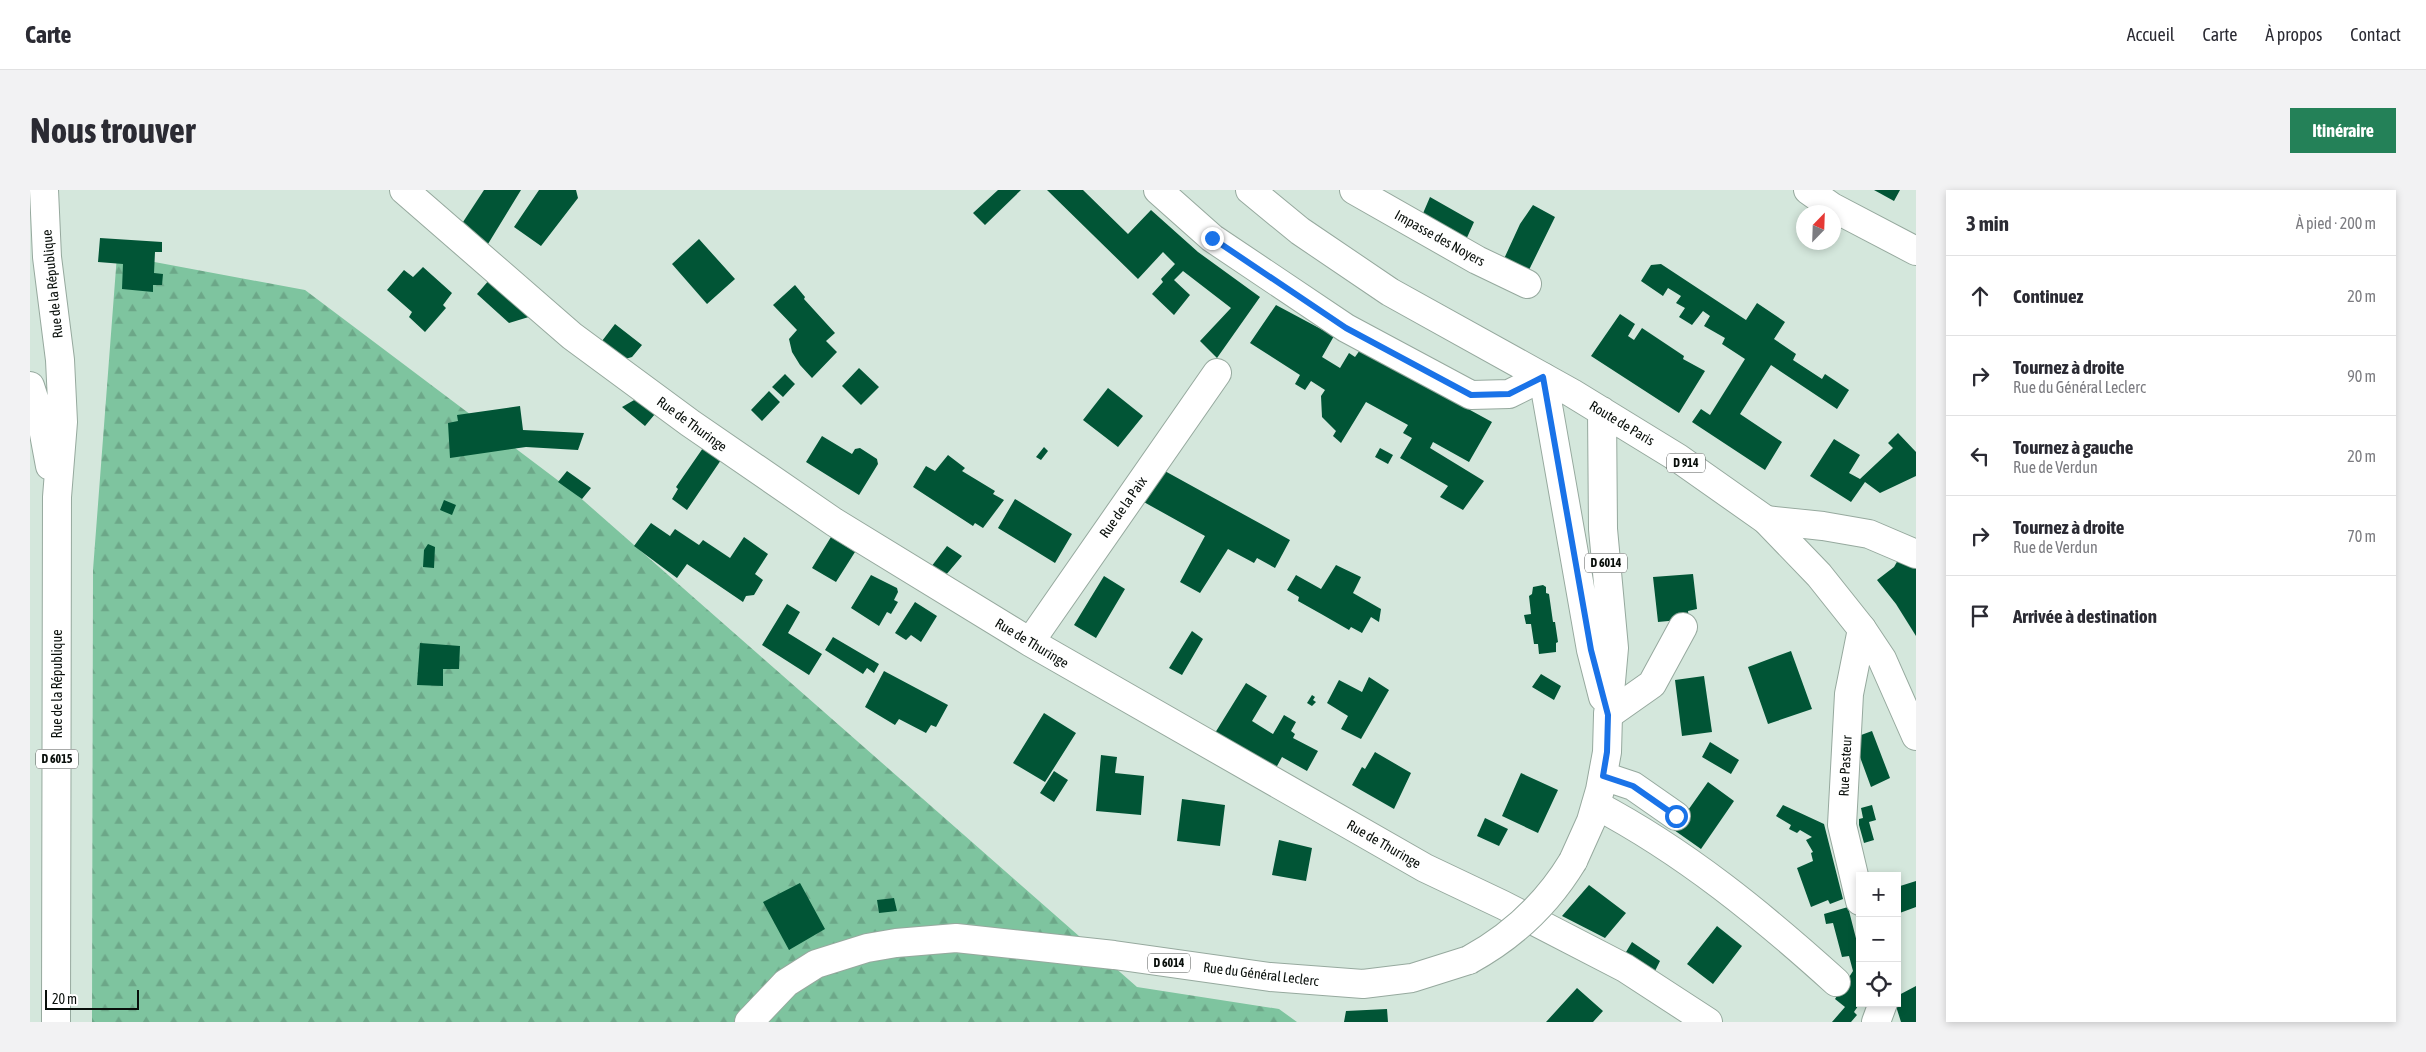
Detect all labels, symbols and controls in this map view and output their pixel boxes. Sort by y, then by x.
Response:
text: Carte [25,21,71,48]
text: Accueil [2127,24,2175,45]
text: Carte [2203,24,2237,45]
text: À propos [2265,24,2322,45]
text: Contact [2350,24,2401,45]
button: Itinéraire [2290,108,2396,153]
text: Nous trouver [30,110,195,150]
north arrow [1796,205,1841,250]
street label: Impasse des Noyers [1392,207,1488,269]
text: 3 min [1966,211,2009,235]
text: À pied · 200 m [2296,214,2376,232]
route end [1201,227,1224,250]
street label: Rue de la République [38,229,66,339]
icon: ahead [1966,282,1994,310]
text: Continuez [2013,285,2083,307]
text: 20 m [2347,287,2376,305]
text: Tournez à droite [2013,356,2124,378]
icon: right [1966,362,1994,390]
text: 90 m [2347,367,2376,385]
text: Rue du Général Leclerc [2013,378,2146,396]
street label: Rue de Thuringe [654,393,730,455]
street label: Route de Paris [1587,397,1657,449]
text: Tournez à gauche [2013,436,2133,458]
icon: left [1966,442,1994,470]
text: 20 m [2347,447,2376,465]
road number: D 914 [1667,454,1705,472]
text: Rue de Verdun [2013,458,2098,476]
street label: Rue de la Paix [1096,473,1150,541]
text: Tournez à droite [2013,516,2124,538]
icon: right [1966,522,1994,550]
text: 70 m [2347,527,2376,545]
text: Rue de Verdun [2013,538,2098,556]
road number: D 6014 [1585,553,1627,572]
icon: arrive [1966,602,1994,630]
text: Arrivée à destination [2013,605,2157,627]
street label: Rue de Thuringe [992,615,1072,671]
street label: Rue de la République [49,629,65,739]
street label: Rue Pasteur [1835,734,1855,797]
road number: D 6015 [36,750,78,768]
route start [1665,805,1688,828]
street label: Rue de Thuringe [1344,816,1424,872]
map controls [1856,872,1901,1007]
button: + [1856,872,1901,917]
button: − [1856,917,1901,962]
road number: D 6014 [1148,954,1190,972]
street label: Rue du Général Leclerc [1202,959,1321,989]
button: locate [1856,962,1901,1007]
scale bar [45,987,139,1010]
text: 20 m [52,991,77,1007]

